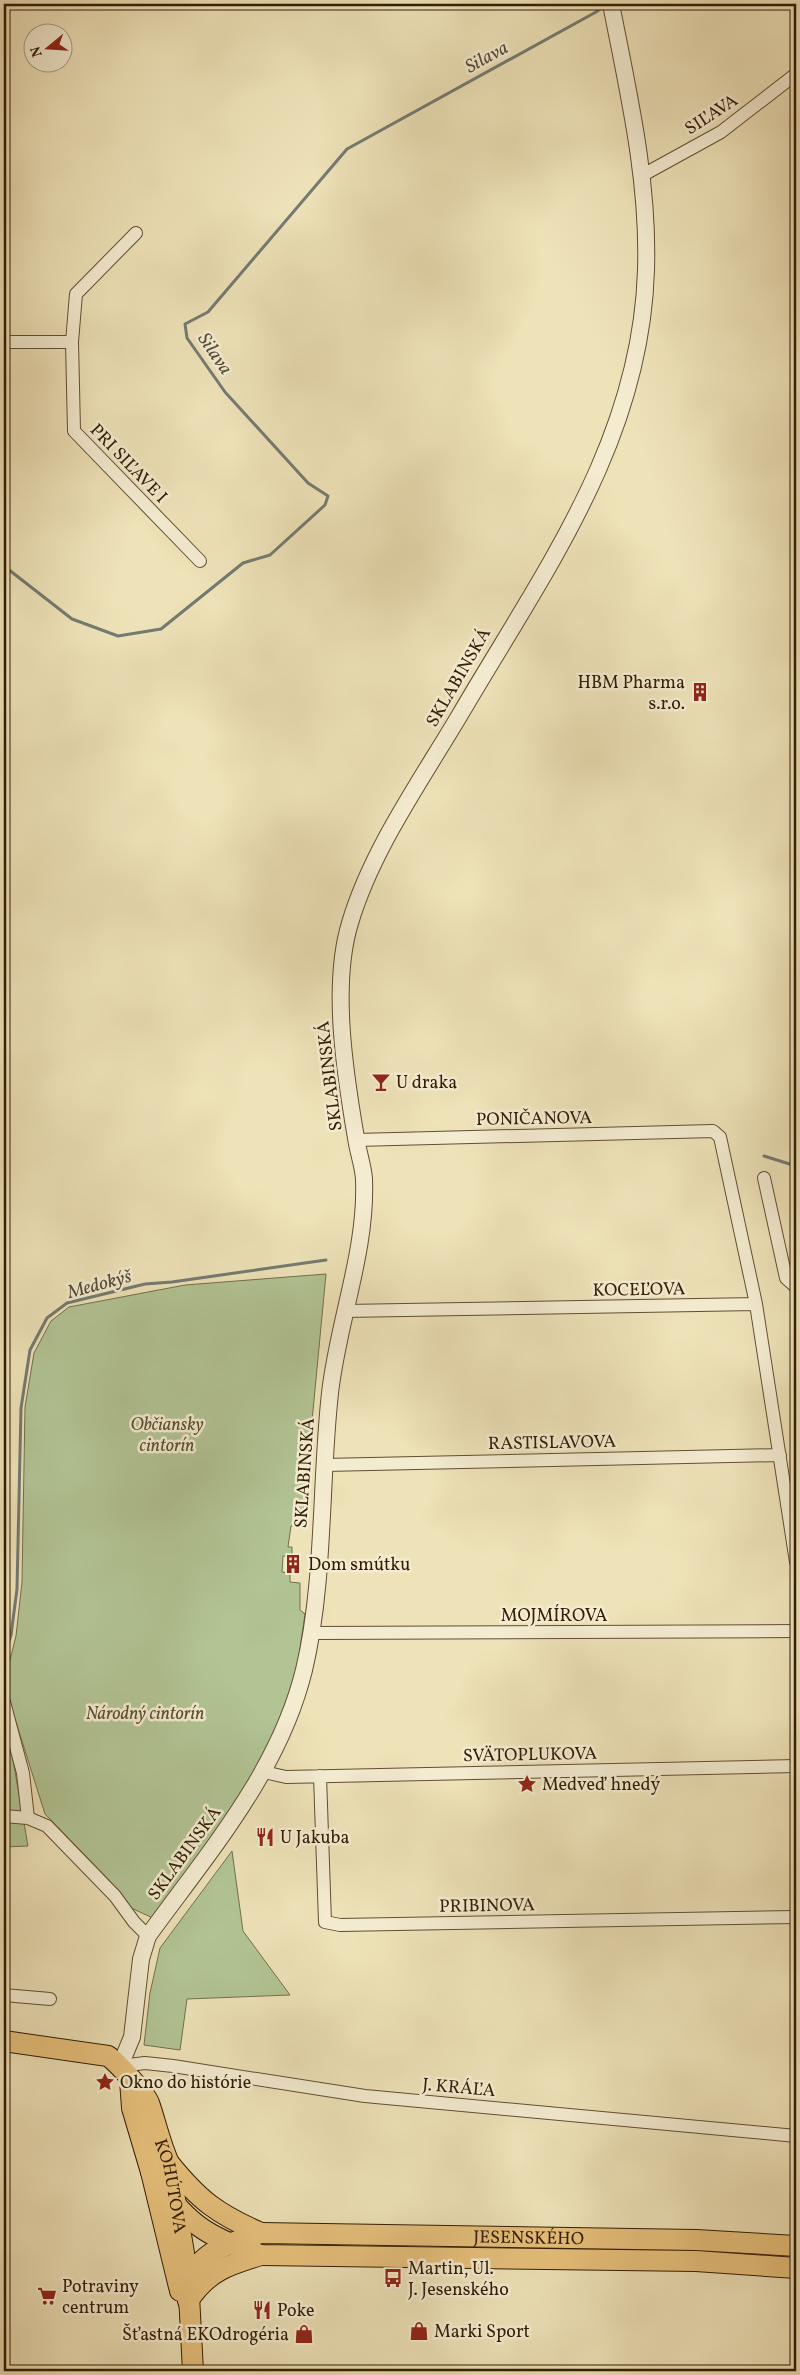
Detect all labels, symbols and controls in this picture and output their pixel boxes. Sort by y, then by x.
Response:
north arrow [22,22,72,72]
water label: Silava [461,35,513,80]
text: N [26,44,48,59]
street label: SIĽAVA [680,89,744,142]
water label: Silava [191,328,238,380]
street label: PRI SIĽAVE I [83,419,172,510]
street label: SKLABINSKÁ [421,623,498,732]
place label: HBM Pharma s.r.o. [577,671,685,717]
building icon: HBM Pharma s.r.o. [689,681,711,703]
street label: SKLABINSKÁ [311,1019,350,1132]
bar icon: U draka [370,1071,392,1093]
place label: U draka [396,1071,457,1096]
street label: PONIČANOVA [476,1106,593,1133]
water label: Medokýš [64,1263,136,1306]
street label: KOCEĽOVA [592,1277,686,1304]
park label: Občiansky cintorín [130,1413,204,1459]
street label: SKLABINSKÁ [289,1417,322,1529]
street label: RASTISLAVOVA [488,1430,617,1457]
building icon: Dom smútku [282,1553,304,1575]
place label: Dom smútku [308,1553,410,1578]
street label: MOJMÍROVA [501,1604,608,1629]
park label: Národný cintorín [86,1702,204,1727]
street label: SVÄTOPLUKOVA [463,1742,598,1769]
place icon: Medveď hnedý [516,1773,538,1795]
place label: Medveď hnedý [542,1773,661,1798]
street label: SKLABINSKÁ [143,1802,228,1906]
restaurant icon: U Jakuba [254,1826,276,1848]
place label: U Jakuba [280,1826,349,1851]
street label: PRIBINOVA [439,1893,535,1920]
place icon: Okno do histórie [94,2071,116,2093]
place label: Okno do histórie [120,2071,251,2096]
street label: J. KRÁĽA [421,2073,497,2104]
street label: KOHÚTOVA [147,2136,192,2236]
street label: JESENSKÉHO [473,2225,584,2252]
place label: Martin, Ul. J. Jesenského [408,2257,509,2303]
bus stop icon: Martin, Ul. J. Jesenského [382,2267,404,2289]
place label: Potraviny centrum [62,2275,139,2321]
supermarket icon: Potraviny centrum [36,2285,58,2307]
restaurant icon: Poke [251,2299,273,2321]
place label: Poke [277,2299,315,2324]
shop icon: Marki Sport [408,2320,430,2342]
place label: Marki Sport [434,2320,530,2345]
place label: Šťastná EKOdrogéria [122,2323,289,2348]
shop icon: Šťastná EKOdrogéria [293,2323,315,2345]

